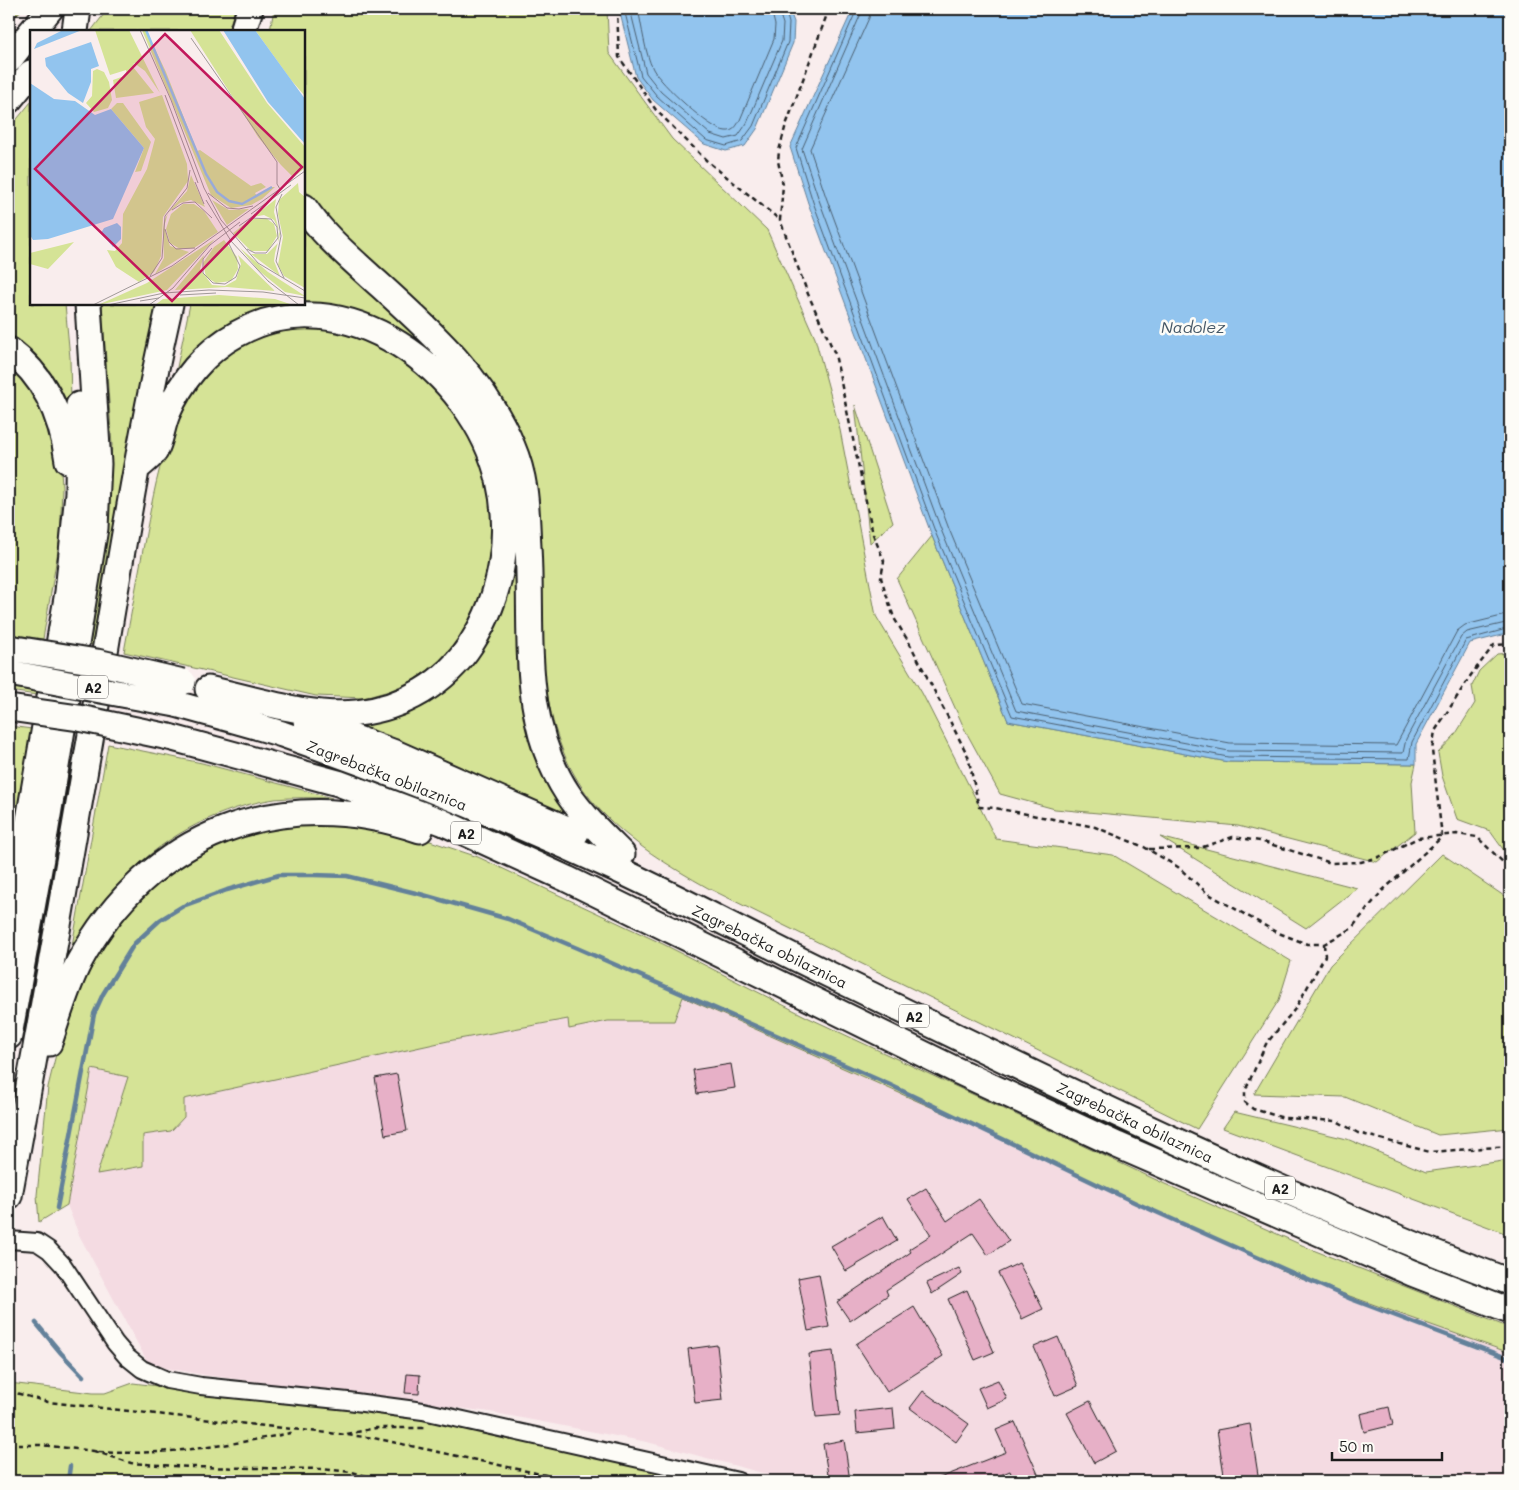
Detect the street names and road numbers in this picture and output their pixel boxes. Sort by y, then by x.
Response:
road number: A2 [78,676,108,699]
street label: Zagrebačka obilaznica [304,735,470,815]
road number: A2 [451,821,481,844]
street label: Zagrebačka obilaznica [689,900,851,992]
road number: A2 [899,1004,929,1028]
street label: Zagrebačka obilaznica [1054,1077,1216,1167]
road number: A2 [1265,1176,1295,1200]

